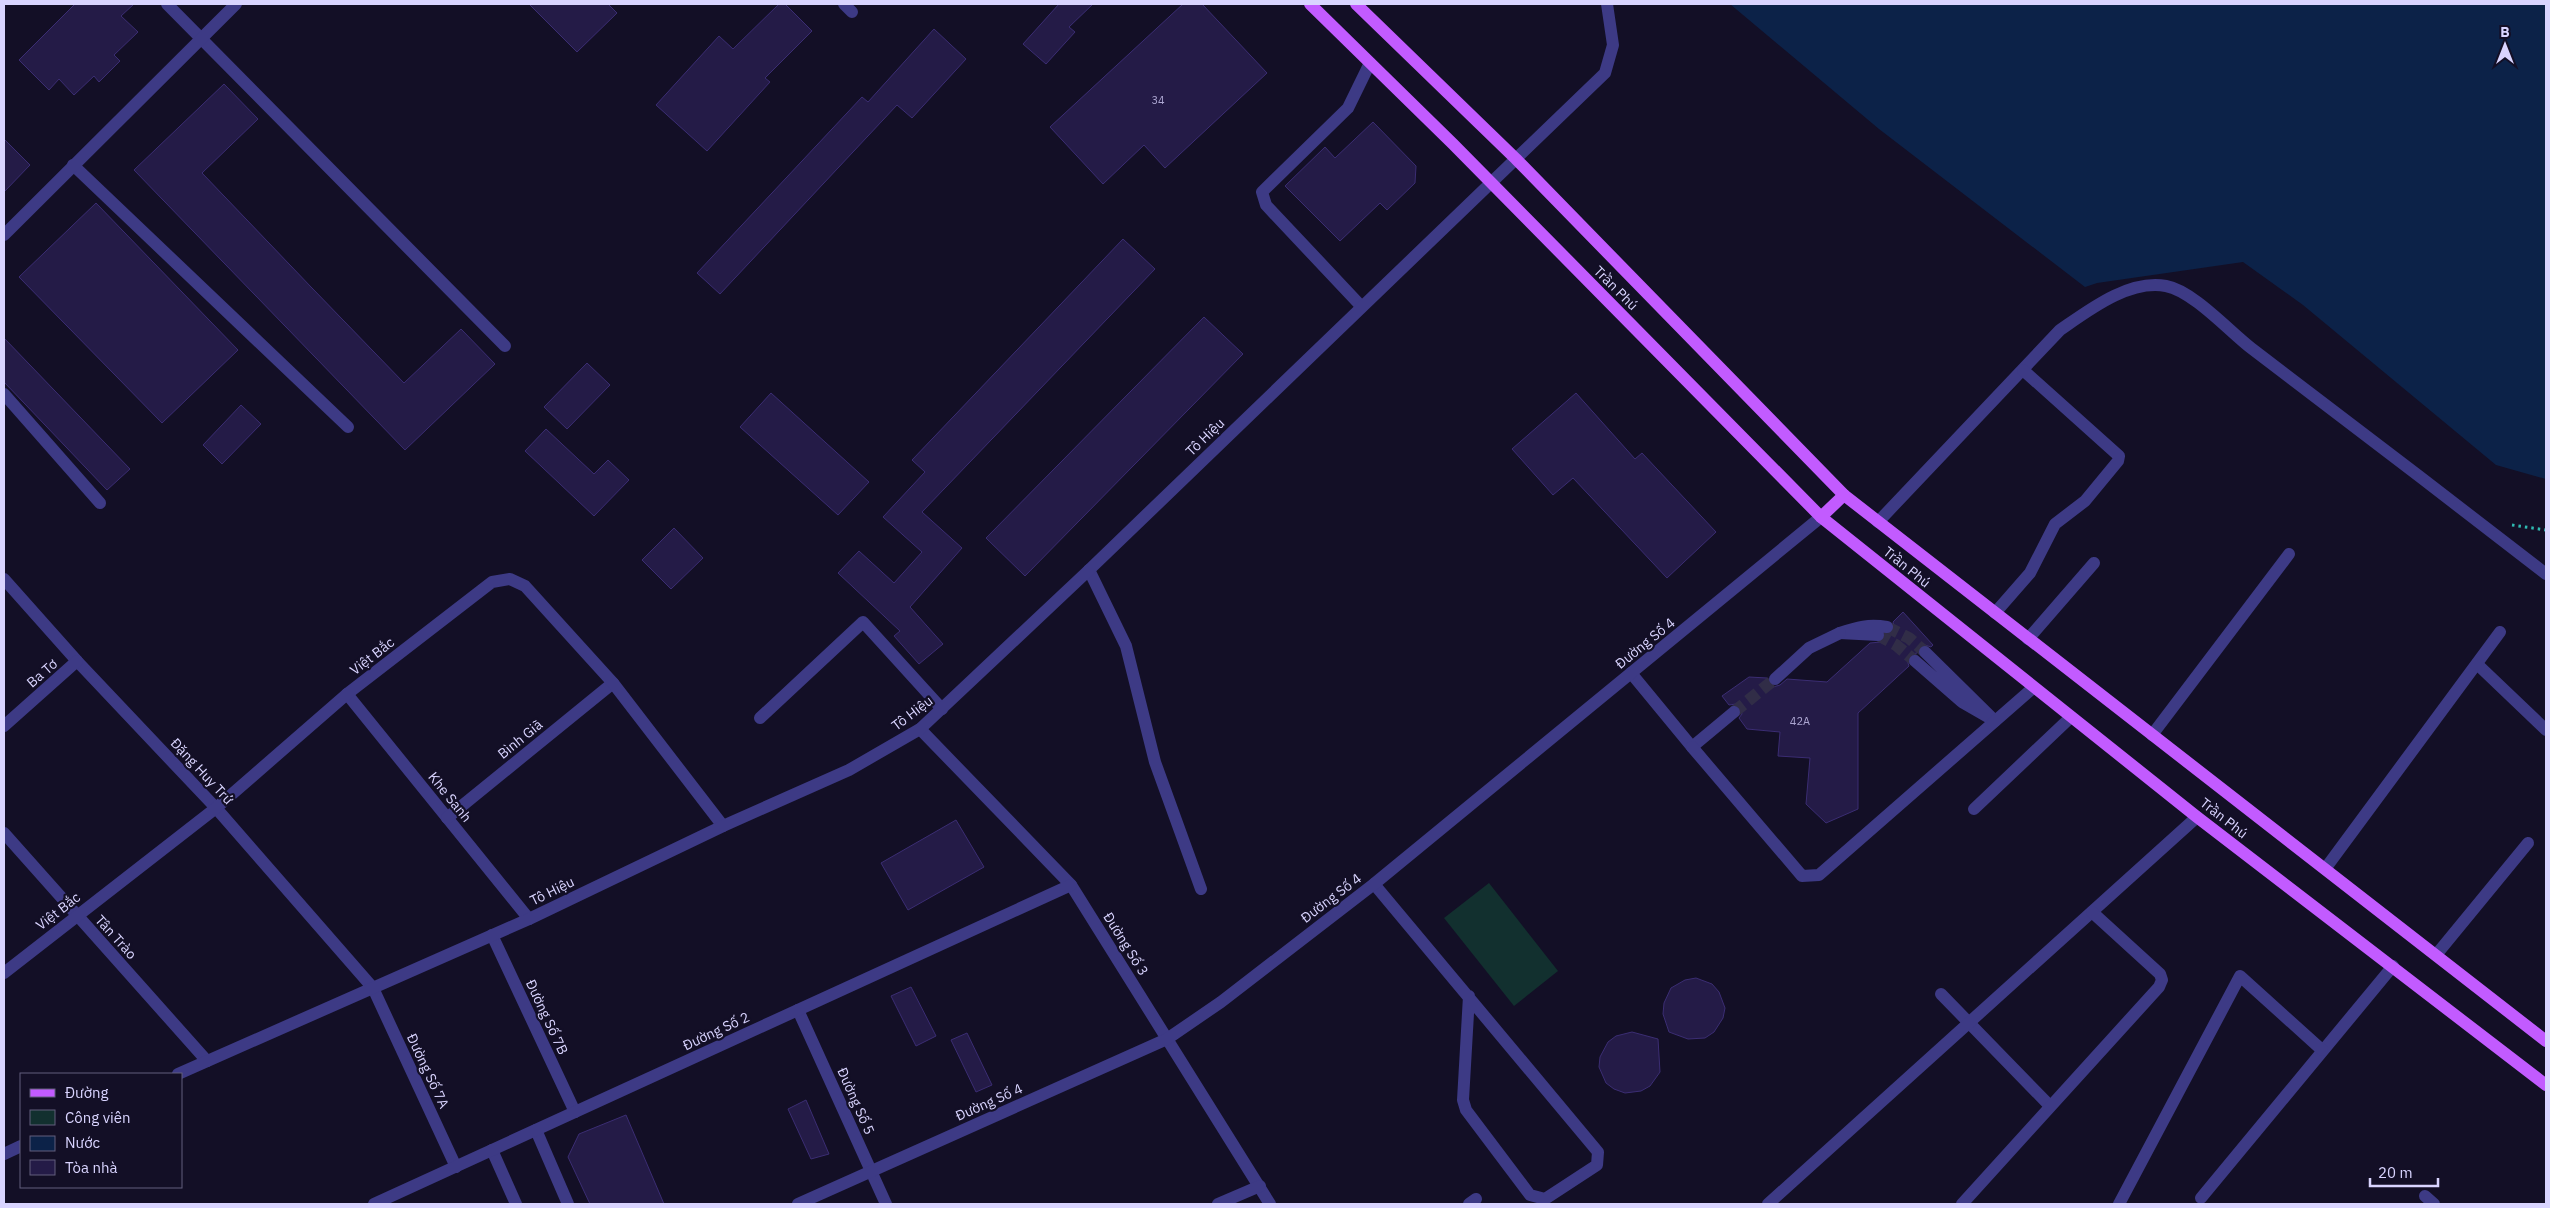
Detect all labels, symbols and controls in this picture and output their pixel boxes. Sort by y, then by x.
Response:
north arrow [2480,20,2530,70]
text: B [2500,23,2510,41]
house number: 34 [1151,93,1165,107]
street label: Trần Phú [1590,262,1642,314]
street label: Tô Hiệu [1182,414,1228,460]
street label: Trần Phú [1880,543,1934,591]
street label: Đường Số 4 [1612,613,1678,673]
street label: Việt Bắc [346,633,398,679]
street label: Ba Tơ [23,655,61,691]
street label: Tô Hiệu [888,692,936,734]
house number: 42А [1790,714,1810,728]
street label: Bình Giã [494,715,546,763]
street label: Đặng Huy Trứ [167,734,237,808]
street label: Khe Sanh [424,768,476,826]
street label: Trần Phú [2197,794,2251,842]
street label: Đường Số 4 [1297,869,1365,927]
street label: Tô Hiệu [527,873,577,909]
street label: Việt Bắc [32,888,84,934]
street label: Đường Số 3 [1099,909,1153,979]
street label: Tân Trào [91,911,141,963]
street label: Đường Số 7B [522,977,572,1057]
street label: Đường Số 2 [680,1008,752,1054]
street label: Đường Số 7A [403,1031,453,1111]
street label: Đường Số 5 [833,1065,879,1137]
legend [20,1073,182,1188]
street label: Đường Số 4 [953,1079,1025,1125]
text: Đường [65,1083,109,1102]
text: Công viên [65,1108,131,1127]
text: Nước [65,1133,101,1152]
scale bar [2370,1156,2438,1188]
text: Tòa nhà [65,1158,118,1177]
text: 20 m [2378,1163,2413,1182]

